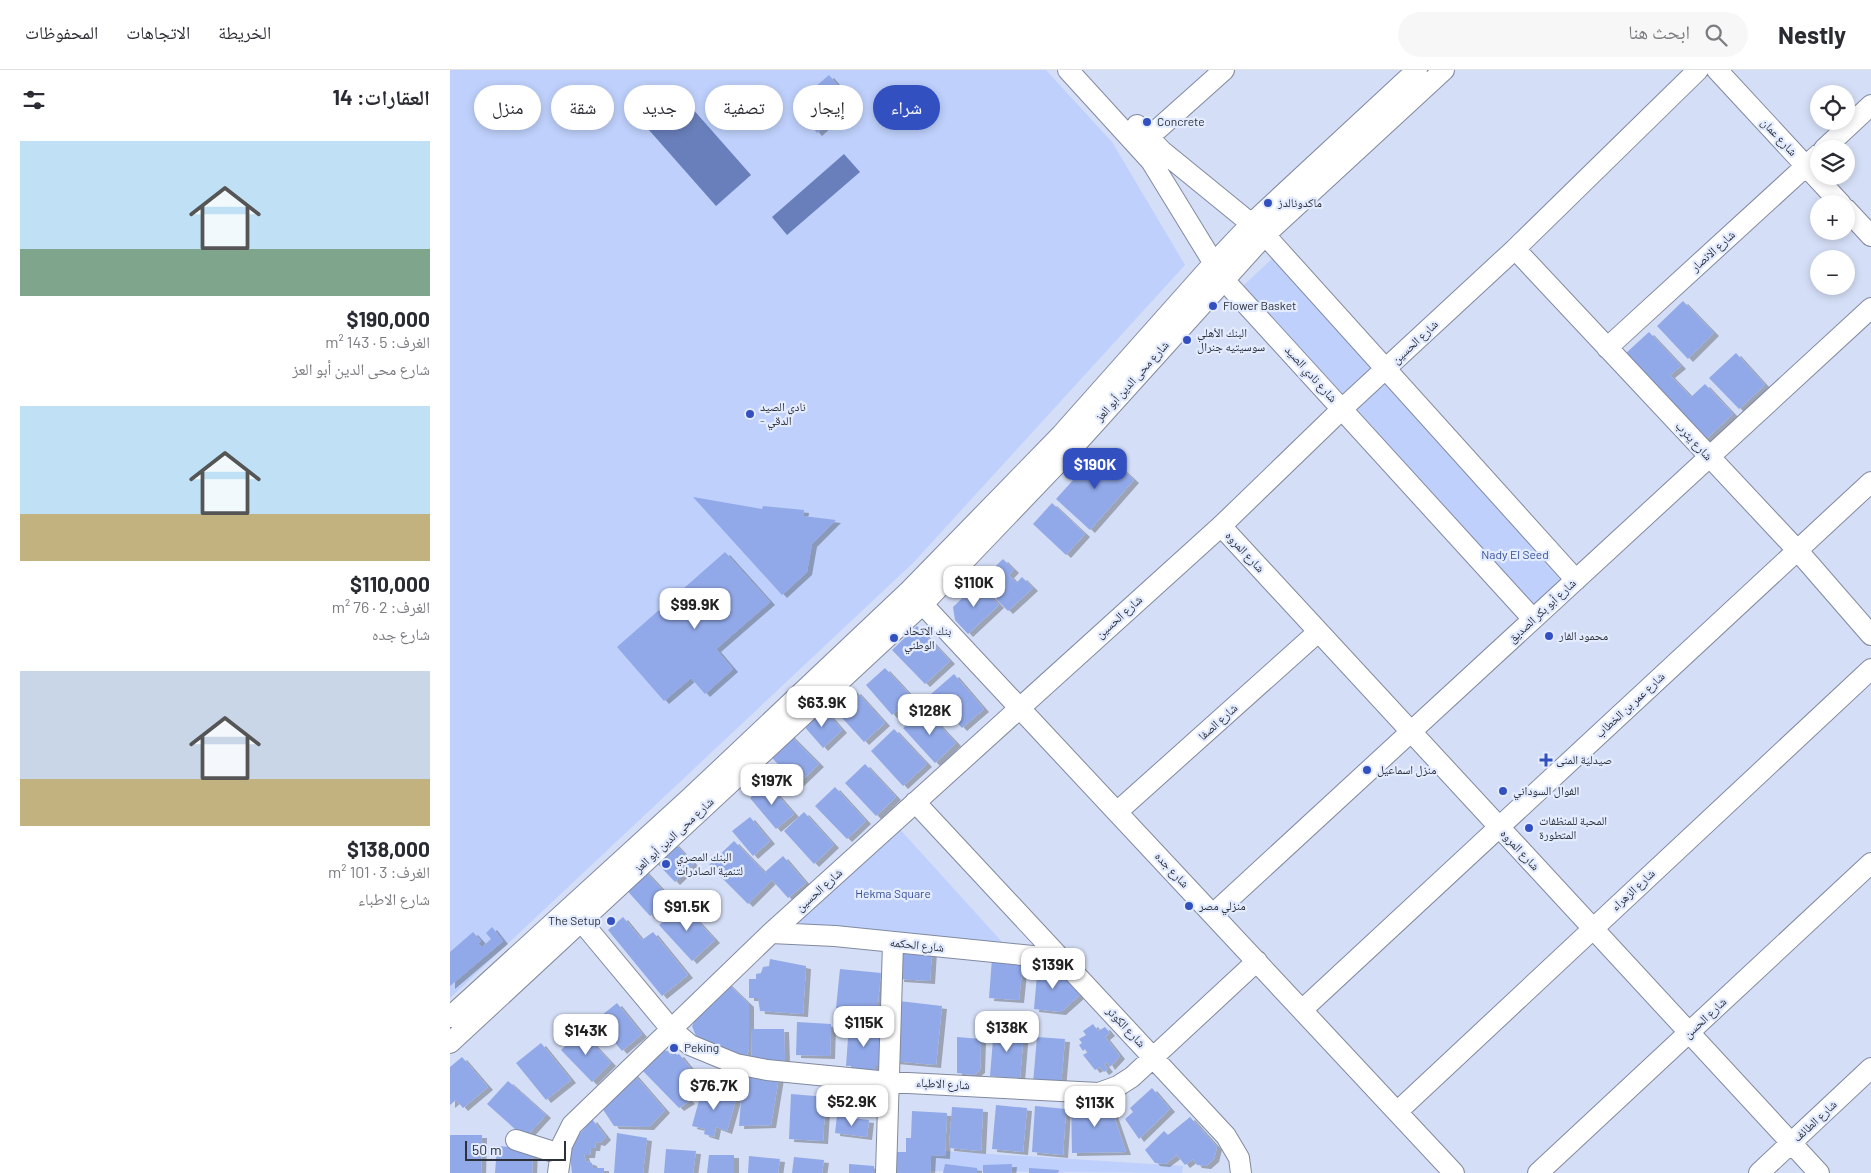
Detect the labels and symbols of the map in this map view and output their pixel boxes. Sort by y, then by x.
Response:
place label: Concrete [1157,114,1205,128]
street label: شارع عمان [1757,115,1801,159]
marker: Concrete [1141,116,1153,128]
place label: ماكدونالدز [1277,195,1322,209]
marker: ماكدونالدز [1262,197,1274,209]
street label: شارع الانصار [1687,227,1739,276]
place label: Flower Basket [1223,298,1296,312]
marker: Flower Basket [1207,300,1219,312]
street label: شارع الحسين [1388,316,1442,368]
place label: البنك الأهلي سوسيتيه جنرال [1197,325,1265,354]
marker: البنك الأهلي سوسيتيه جنرال [1181,334,1193,346]
street label: شارع محى الدين أبو العز [1091,337,1173,425]
street label: شارع نادي الصيد [1280,342,1341,407]
place label: نادي الصيد - الدقي [760,399,806,431]
marker: نادي الصيد - الدقي [744,408,756,420]
street label: شارع يثرب [1672,418,1716,464]
pin: $190K [1060,448,1130,490]
street label: شارع المروه [1222,528,1268,576]
park label: Nady El Seed [1481,547,1549,561]
pin: $110K [939,566,1009,608]
street label: شارع أبو بكر الصديق [1504,575,1580,647]
pin: $99.9K [654,588,736,630]
street label: شارع الحسين [1092,592,1146,642]
place label: بنك الاتحاد الوطني [904,623,951,655]
place label: محمود الفار [1558,628,1608,642]
marker: محمود الفار [1543,630,1555,642]
marker: بنك الاتحاد الوطني [888,632,900,644]
street label: شارع عمر بن الخطاب [1592,669,1668,741]
pin: $63.9K [781,686,863,728]
pin: $128K [895,694,965,736]
street label: شارع الصفا [1195,700,1241,744]
place label: صيدلية المنى [1556,752,1612,767]
marker: صيدلية المنى [1540,754,1552,766]
place label: منزل اسماعيل [1377,762,1437,777]
pin: $197K [737,764,807,806]
marker: منزل اسماعيل [1361,764,1373,776]
place label: الفوال السوداني [1513,783,1580,801]
marker: الفوال السوداني [1497,785,1509,797]
street label: شارع محى الدين أبو العز [630,794,717,877]
place label: المحبة للمنظفات المتطورة [1539,813,1607,841]
marker: المحبة للمنظفات المتطورة [1523,822,1535,834]
street label: شارع المروه [1497,826,1543,874]
place label: البنك المصري لتنمية الصادرات [676,849,743,878]
street label: شارع جده [1151,849,1193,891]
marker: البنك المصري لتنمية الصادرات [660,858,672,870]
street label: شارع الحسين [792,865,846,915]
street label: شارع الزهراء [1608,865,1658,914]
park label: Hekma Square [855,886,931,900]
pin: $91.5K [646,890,728,932]
place label: منزلي مصر [1198,898,1246,916]
marker: منزلي مصر [1183,900,1195,912]
place label: The Setup [548,913,601,927]
marker: The Setup [605,915,617,927]
street label: شارع الحكمه [889,934,945,956]
pin: $139K [1018,948,1088,990]
street label: شارع الحسن [1680,994,1730,1042]
street label: شارع الكوثر [1102,1002,1149,1051]
pin: $115K [829,1006,899,1048]
pin: $138K [972,1010,1042,1053]
pin: $143K [551,1014,621,1056]
place label: Peking [684,1040,719,1054]
marker: Peking [668,1042,680,1054]
pin: $76.7K [673,1068,755,1111]
street label: شارع الاطباء [916,1075,970,1093]
pin: $52.9K [811,1084,893,1127]
pin: $113K [1060,1086,1130,1128]
street label: شارع الطائف [1790,1097,1840,1145]
scale bar [465,1138,566,1161]

